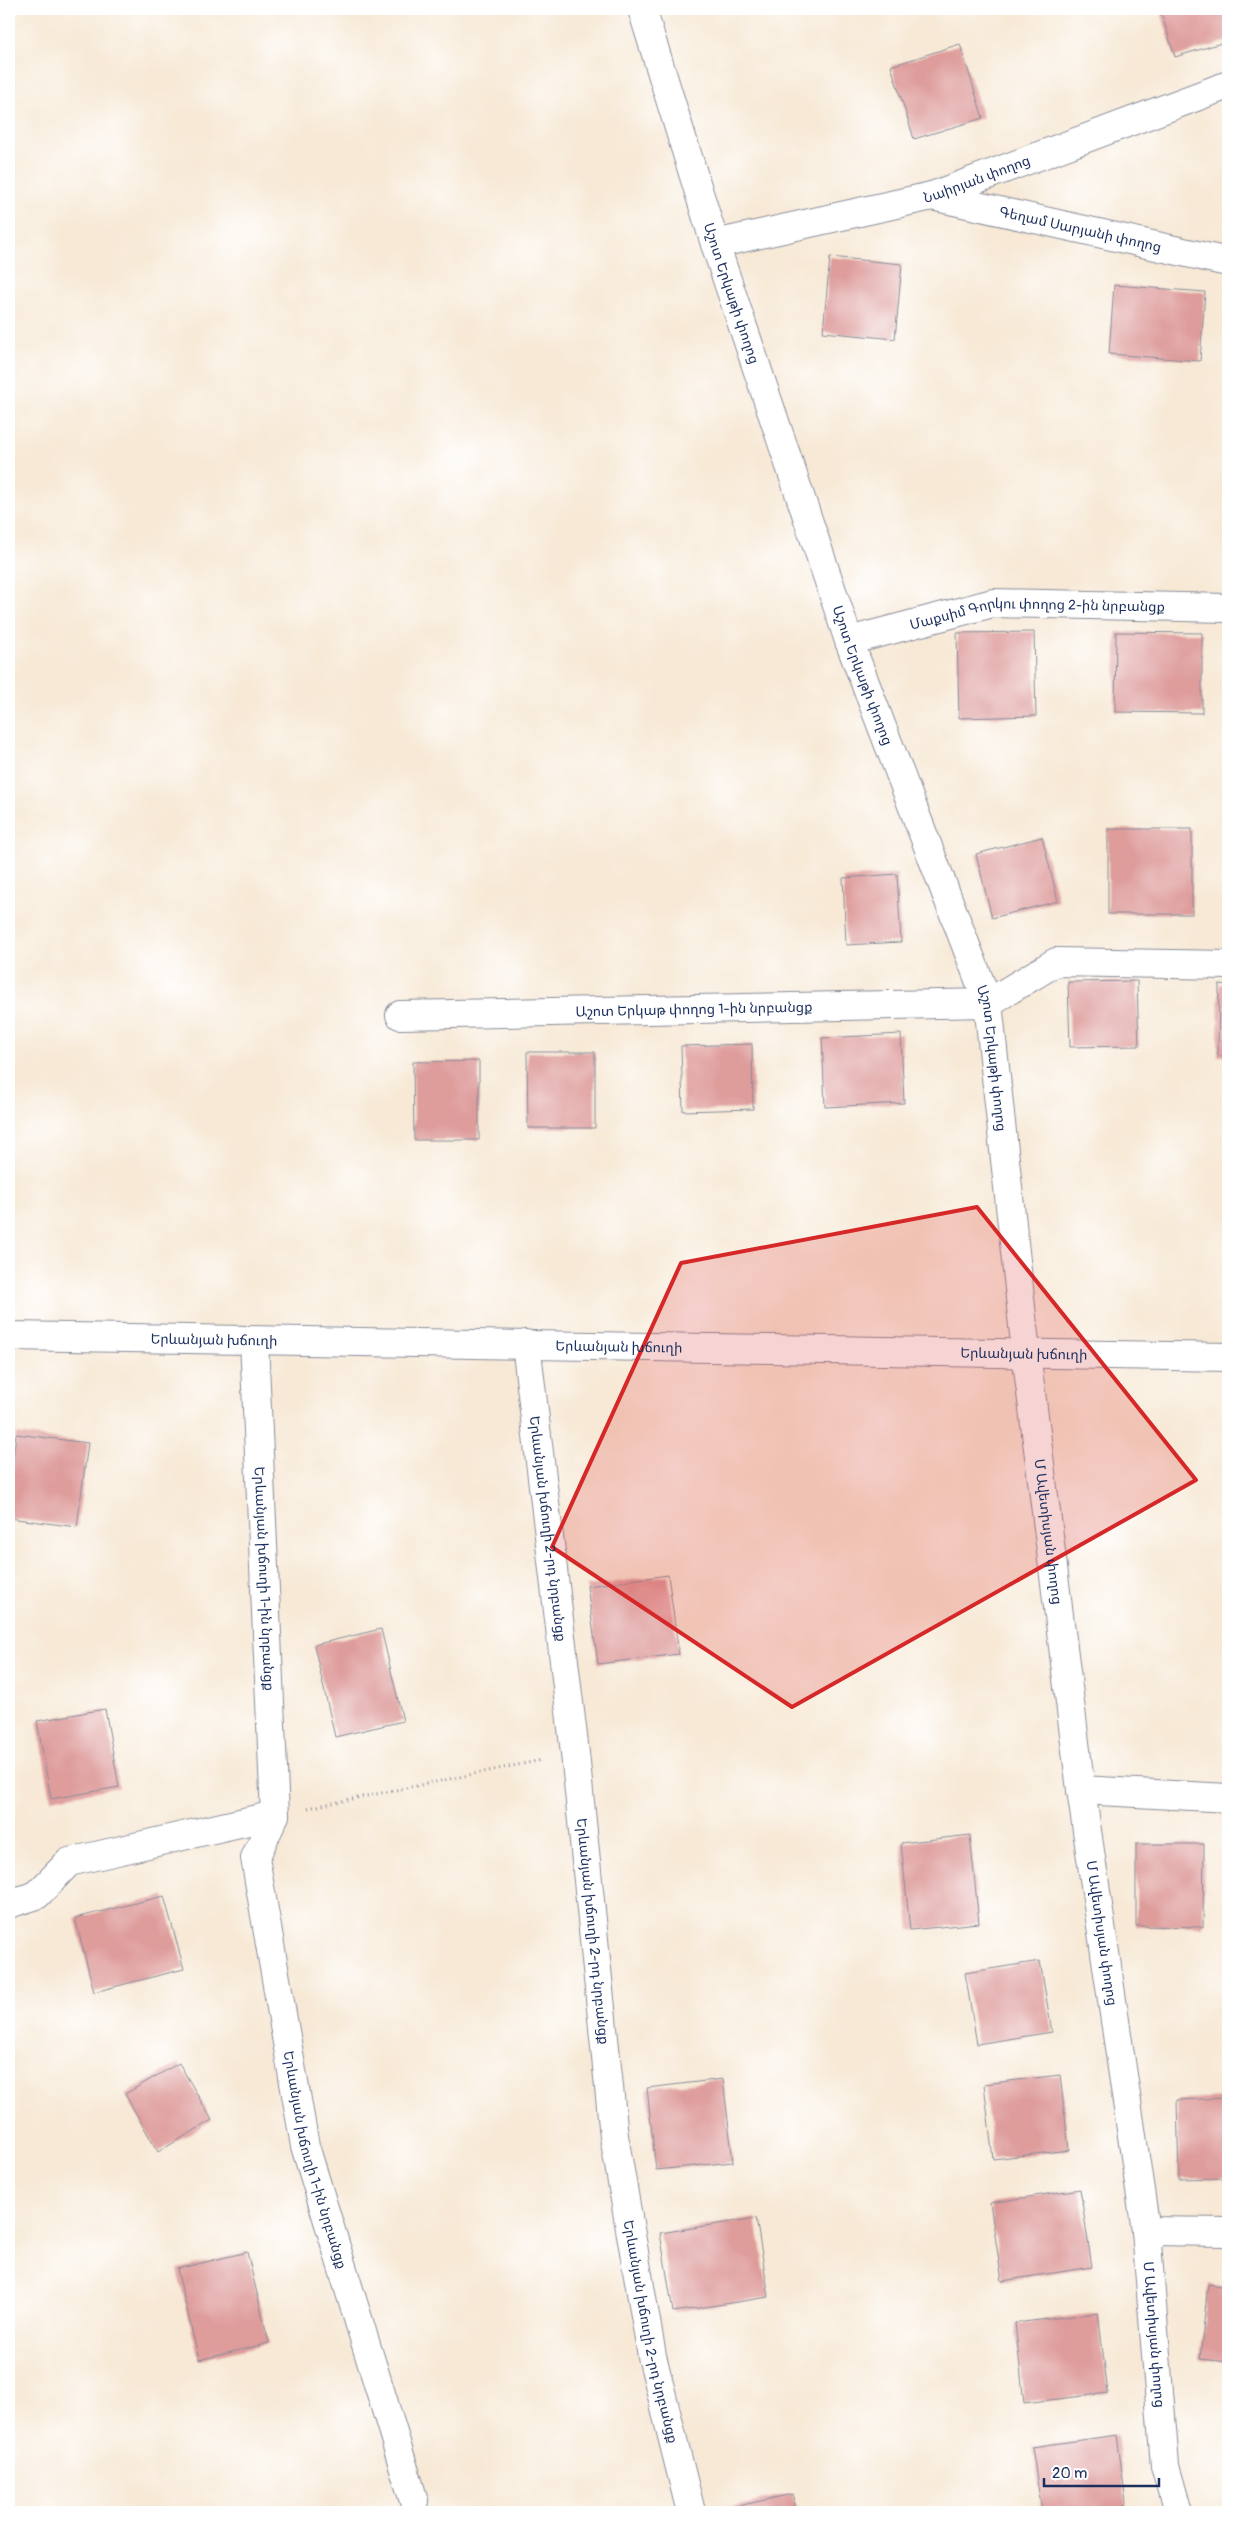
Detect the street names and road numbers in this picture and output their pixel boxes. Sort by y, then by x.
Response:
street label: Նաիրյան փողոց [922,152,1033,207]
street label: Գեղամ Սարյանի փողոց [998,203,1163,256]
street label: Աշոտ Երկաթի փողոց [700,221,763,366]
street label: Մաքսիմ Գորկու փողոց 2-ին նրբանցք [908,595,1165,634]
street label: Աշոտ Երկաթի փողոց [829,603,896,748]
street label: Աշոտ Երկաթի փողոց [973,983,1010,1132]
street label: Աշոտ Երկաթ փողոց 1-ին նրբանցք [575,999,813,1020]
street label: Երևանյան խճուղի [150,1330,278,1350]
street label: Երևանյան խճուղի [555,1337,683,1357]
street label: Երևանյան խճուղի [960,1344,1087,1364]
street label: Երևանյան խճուղի 2-րդ նրբանցք [526,1415,570,1643]
street label: Մ Ավետիսյան փողոց [1030,1458,1066,1606]
street label: Երևանյան խճուղի 1-ին նրբանցք [251,1466,277,1691]
street label: Երևանյան խճուղի 2-րդ նրբանցք [573,1817,613,2045]
street label: Մ Ավետիսյան փողոց [1082,1859,1121,2007]
street label: Երևանյան խճուղի 1-ին նրբանցք [280,2050,350,2271]
street label: Երևանյան խճուղի 2-րդ նրբանցք [620,2219,681,2445]
street label: Մ Ավետիսյան փողոց [1139,2261,1168,2408]

